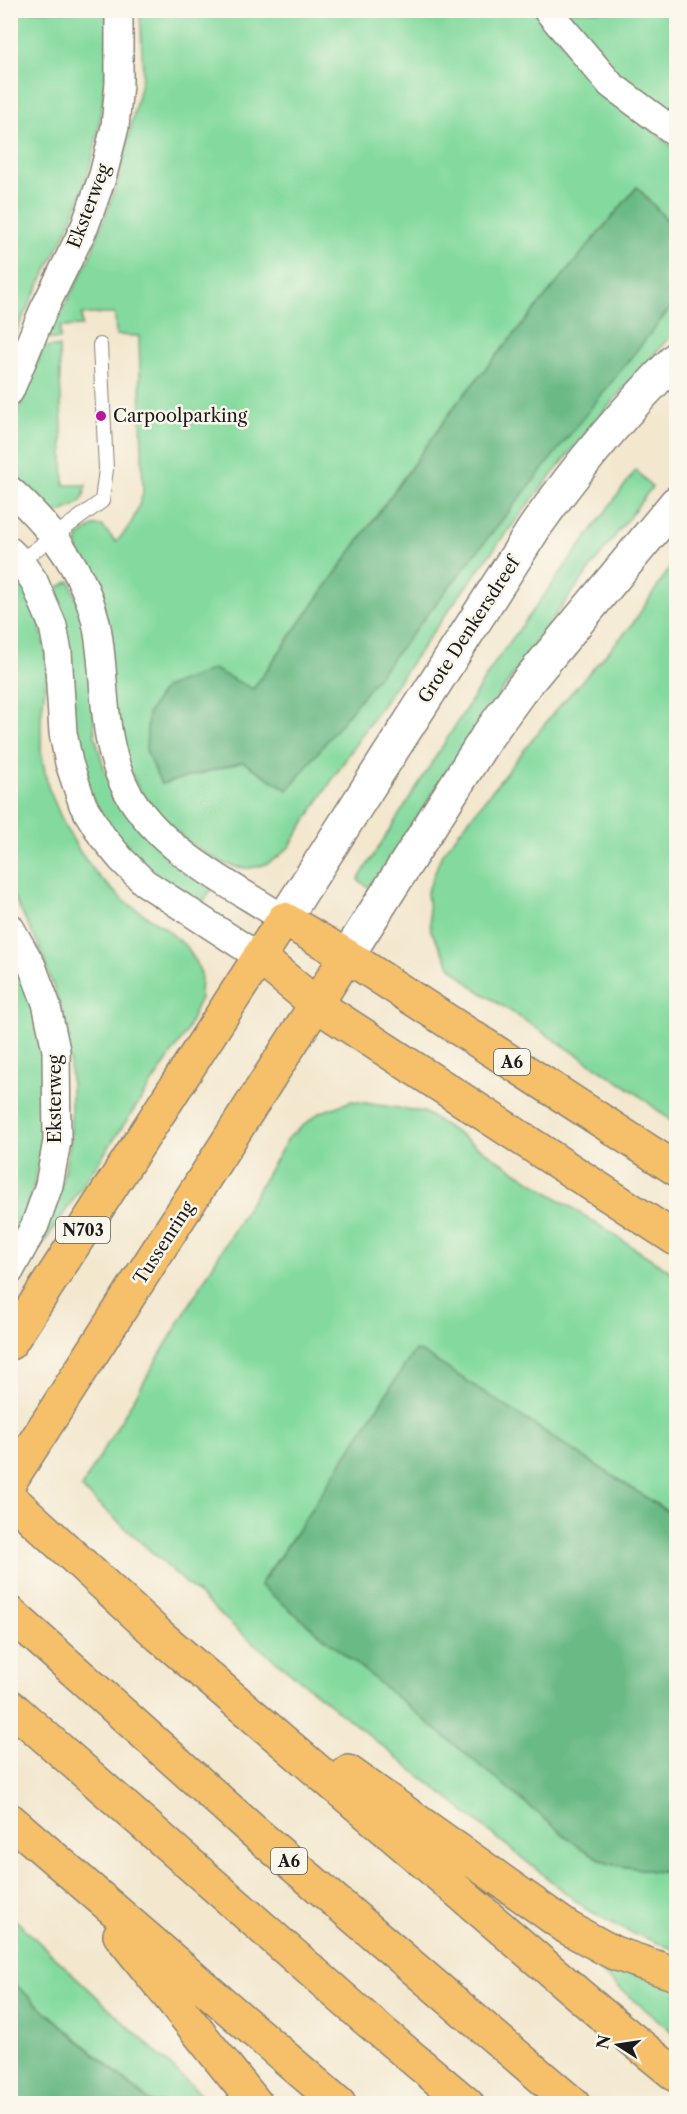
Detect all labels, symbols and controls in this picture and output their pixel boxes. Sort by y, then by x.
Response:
street label: Eksterweg [63,160,115,251]
place label: Carpoolparking [113,405,248,427]
marker: Carpoolparking [94,409,108,423]
street label: Grote Denkersdreef [413,550,526,707]
road number: A6 [494,1049,530,1075]
street label: Eksterweg [44,1054,66,1143]
street label: Tussenring [129,1197,199,1289]
road number: N703 [56,1217,110,1243]
road number: A6 [271,1848,307,1874]
north arrow [588,2015,648,2075]
text: N [592,2033,615,2051]

